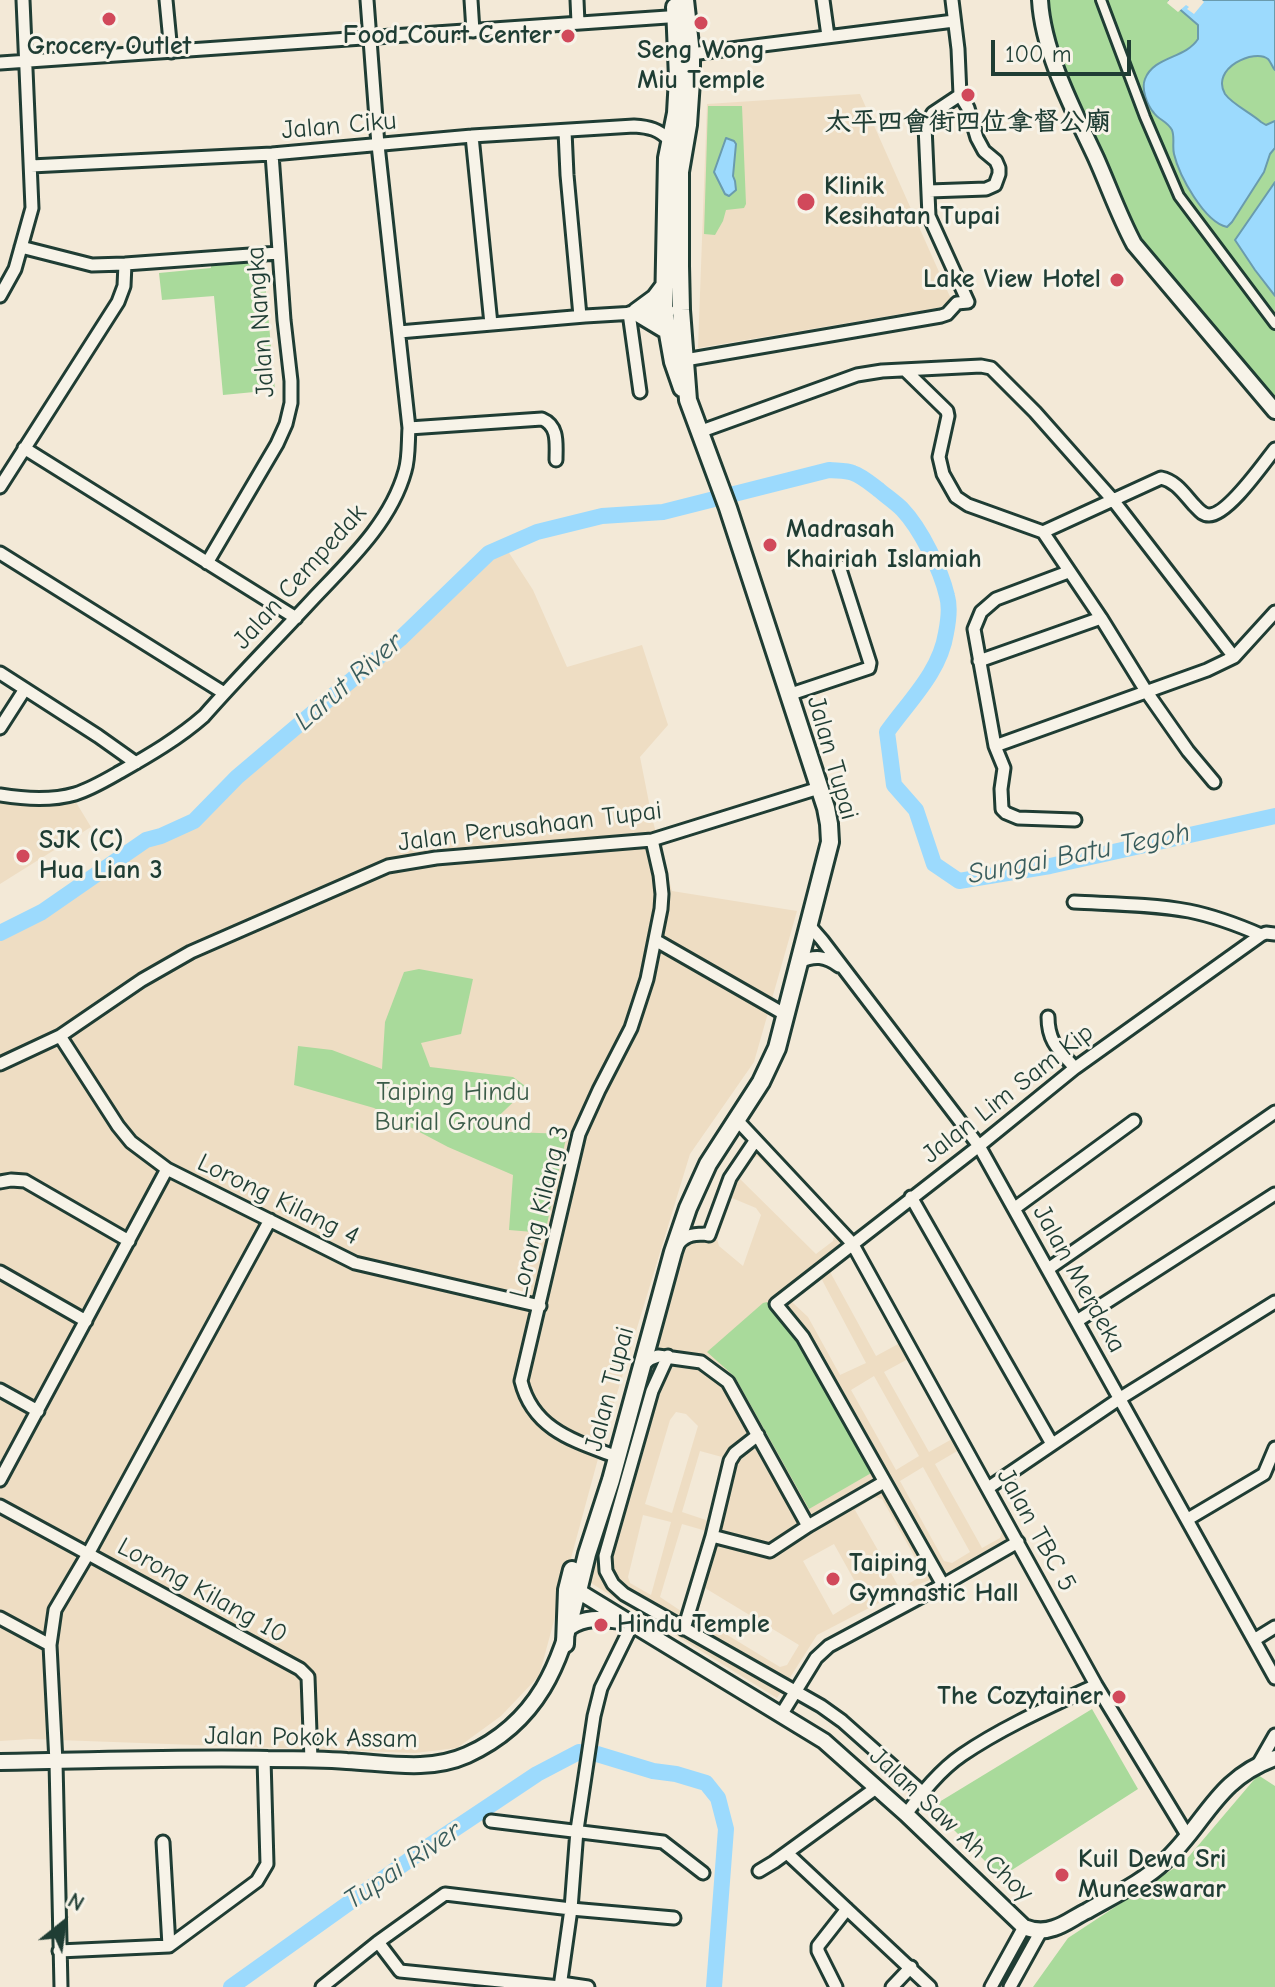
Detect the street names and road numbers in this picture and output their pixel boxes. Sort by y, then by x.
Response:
street label: Jalan Ciku [280,105,398,147]
street label: Jalan Nangka [240,245,282,399]
street label: Jalan Cempedak [227,498,373,656]
street label: Jalan Tupai [799,692,865,824]
street label: Jalan Perusahaan Tupai [396,795,664,859]
street label: Jalan Lim Sam Kip [916,1017,1100,1171]
street label: Lorong Kilang 3 [504,1123,576,1301]
street label: Lorong Kilang 4 [192,1147,364,1253]
street label: Jalan Merdeka [1026,1200,1132,1358]
street label: Jalan Tupai [578,1323,642,1455]
street label: Jalan TBC 5 [989,1463,1083,1597]
street label: Lorong Kilang 10 [112,1531,292,1651]
street label: Jalan Pokok Assam [204,1721,418,1755]
street label: Jalan Saw Ah Choy [863,1741,1039,1909]

